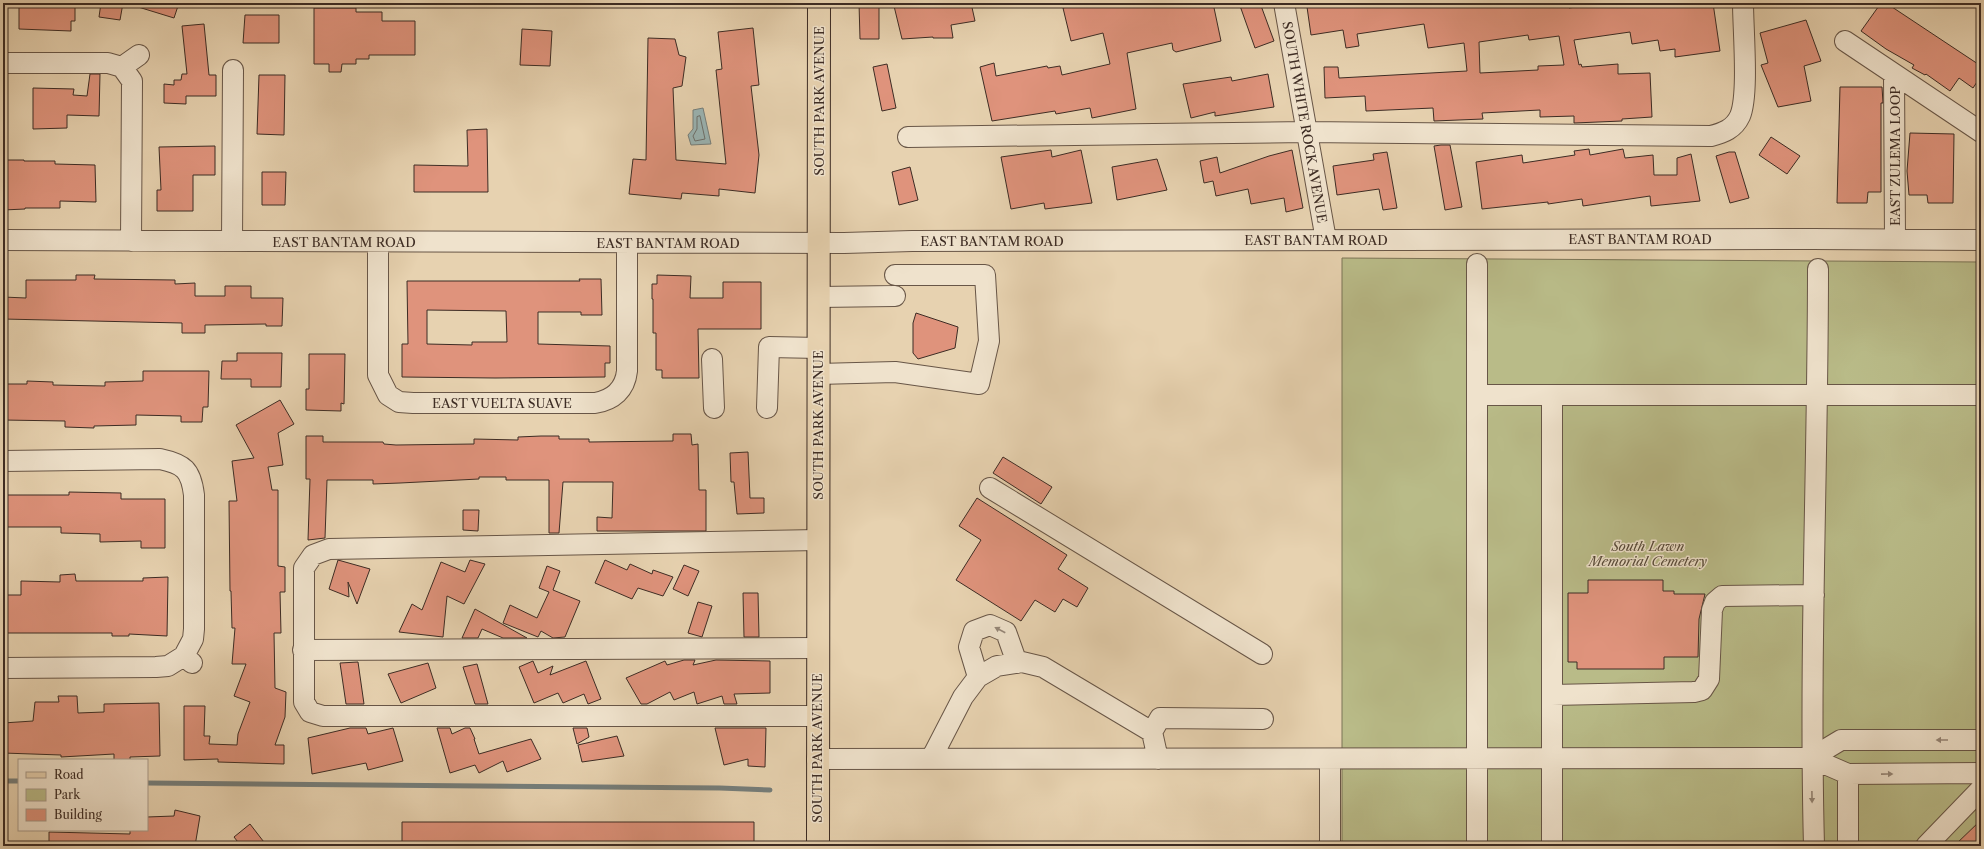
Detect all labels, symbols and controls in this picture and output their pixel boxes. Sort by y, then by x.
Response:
street label: SOUTH WHITE ROCK AVENUE [1279,20,1331,224]
street label: SOUTH PARK AVENUE [811,26,827,176]
street label: EAST ZULEMA LOOP [1887,86,1903,226]
street label: EAST BANTAM ROAD [1568,231,1712,247]
street label: EAST BANTAM ROAD [1244,232,1388,248]
street label: EAST BANTAM ROAD [920,233,1064,249]
street label: EAST BANTAM ROAD [272,234,416,250]
street label: EAST BANTAM ROAD [596,235,740,251]
street label: SOUTH PARK AVENUE [810,350,826,500]
street label: EAST VUELTA SUAVE [432,395,572,411]
park label: South Lawn Memorial Cemetery [1587,538,1708,569]
one-way arrow [994,627,1006,633]
street label: SOUTH PARK AVENUE [809,673,825,823]
one-way arrow [1935,737,1948,743]
legend [18,759,148,831]
text: Road [54,767,84,782]
one-way arrow [1881,771,1894,777]
text: Park [54,787,81,802]
one-way arrow [1809,791,1816,803]
text: Building [54,807,102,822]

